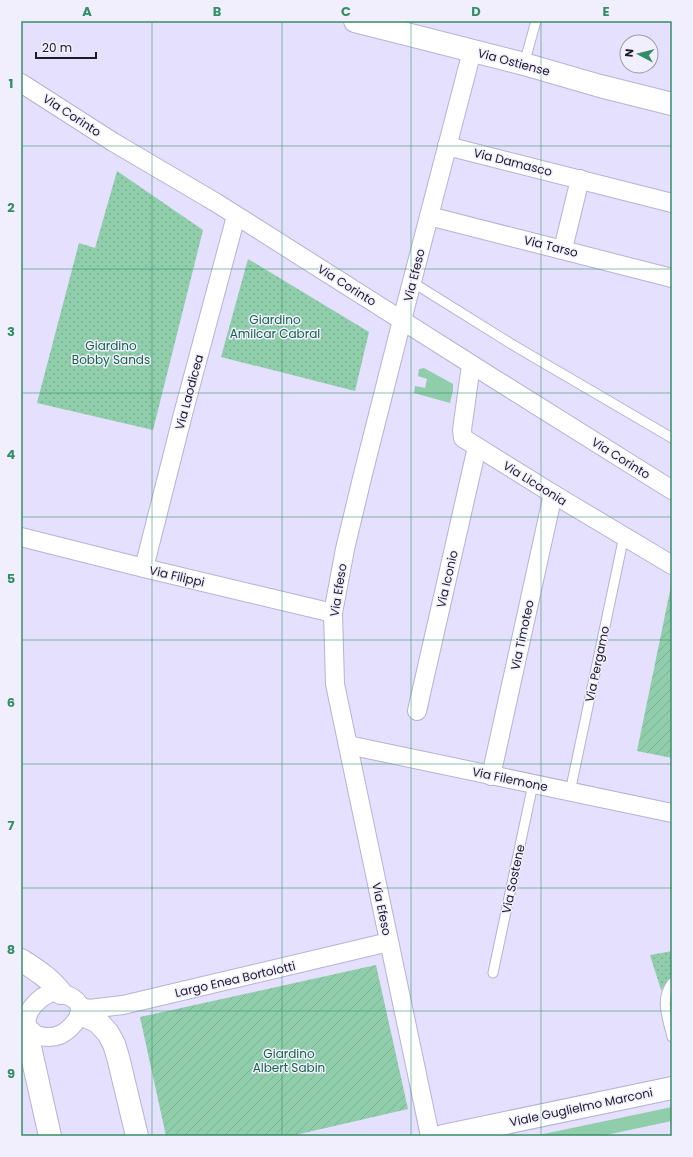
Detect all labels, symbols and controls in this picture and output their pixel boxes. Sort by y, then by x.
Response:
text: A [82,2,92,21]
text: B [213,2,222,21]
text: C [341,2,351,21]
text: D [471,2,481,21]
text: E [602,2,610,21]
scale bar [36,34,96,60]
north arrow [619,34,659,74]
text: 20 m [42,39,72,56]
street label: Via Ostiense [476,44,552,80]
text: N [621,48,638,58]
text: 1 [9,74,13,93]
street label: Via Corinto [39,90,105,140]
street label: Via Damasco [472,144,555,180]
text: 2 [7,198,15,217]
street label: Via Tarso [522,231,580,261]
street label: Via Efeso [399,247,429,303]
street label: Via Corinto [314,260,380,310]
park label: Giardino Amilcar Cabral [230,311,320,342]
text: 3 [7,322,15,341]
park label: Giardino Bobby Sands [72,337,150,368]
street label: Via Laodicea [171,352,207,432]
street label: Via Corinto [588,433,654,483]
text: 4 [7,445,16,464]
street label: Via Licaonia [500,457,570,509]
street label: Via Iconio [432,548,462,609]
street label: Via Filippi [148,561,206,591]
street label: Via Efeso [325,562,351,618]
text: 5 [7,569,15,588]
street label: Via Timoteo [506,598,538,672]
street label: Via Pergamo [581,624,613,704]
text: 6 [7,693,15,712]
street label: Via Filemone [471,763,549,795]
text: 7 [8,816,15,835]
street label: Via Sostene [497,843,529,915]
street label: Via Efeso [368,881,396,937]
text: 8 [7,940,15,959]
street label: Largo Enea Bortolotti [173,957,297,1001]
park label: Giardino Albert Sabin [253,1045,325,1076]
text: 9 [7,1064,15,1083]
street label: Viale Guglielmo Marconi [508,1084,654,1130]

